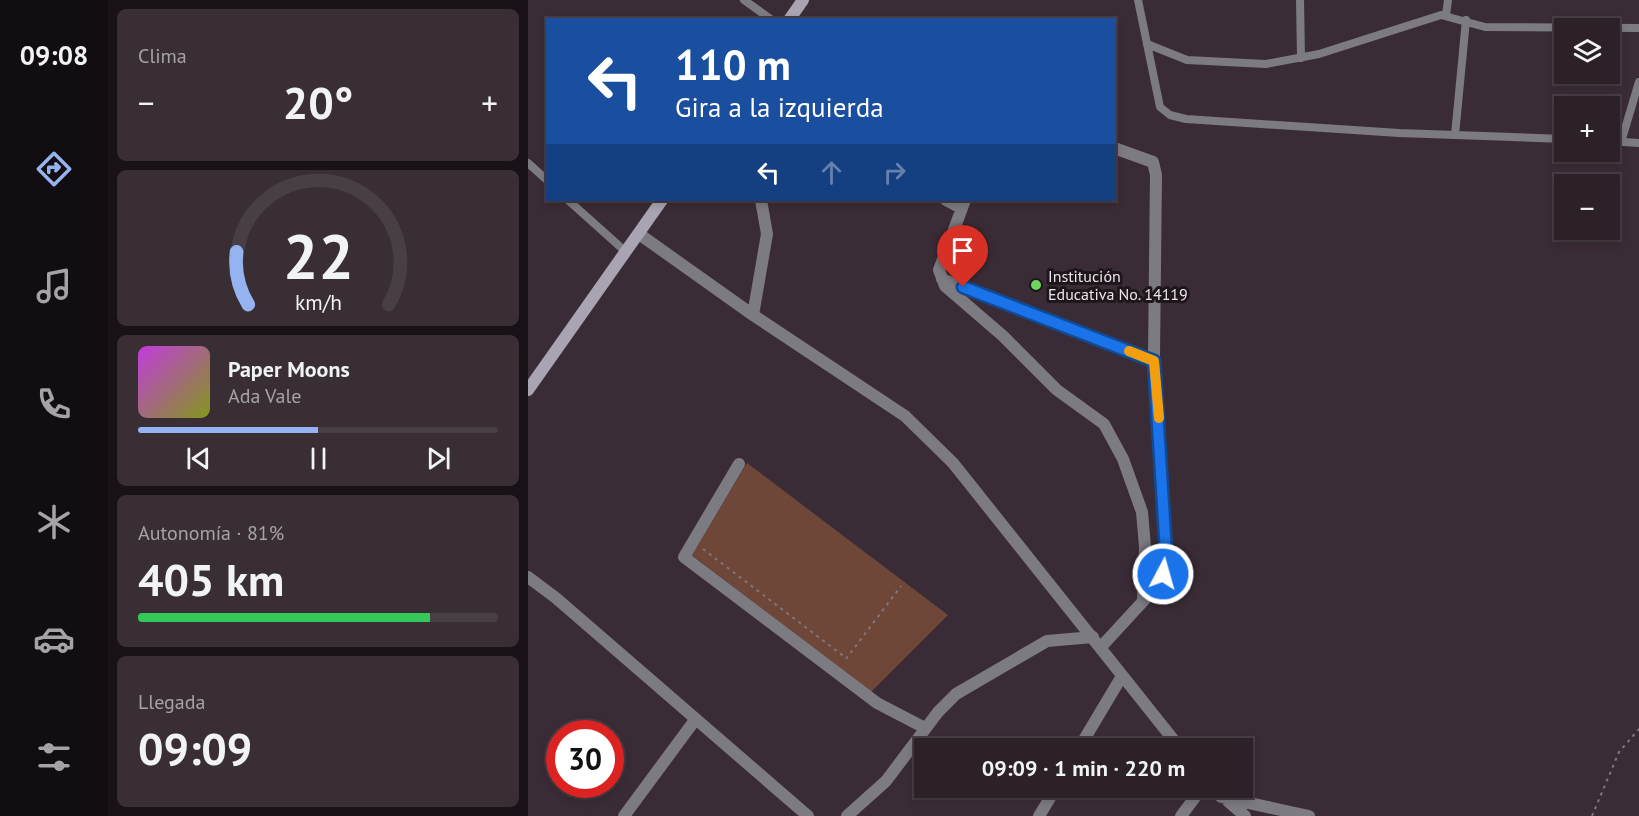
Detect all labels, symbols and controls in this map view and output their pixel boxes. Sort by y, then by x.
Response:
map controls [1554,18,1620,240]
button: layers [1554,18,1620,84]
text: 110 m [675,37,791,92]
text: 09:08 [20,38,88,72]
icon: left [576,42,654,120]
text: Clima [138,43,187,69]
text: 20° [283,73,353,131]
text: − [138,81,155,124]
text: + [481,81,498,124]
text: Gira a la izquierda [675,90,884,124]
button: + [1554,96,1620,162]
icon: directions [33,148,75,190]
icon: left [752,156,785,189]
icon: ahead [815,156,848,189]
icon: right [878,156,911,189]
button: − [1554,174,1620,240]
text: 22 [283,215,353,296]
pin [937,225,988,287]
icon: arrive [946,234,979,267]
icon: music [33,265,75,307]
place label: Institución Educativa No. 14119 [1048,266,1188,304]
marker: Institución Educativa No. 14119 [1029,278,1043,292]
text: km/h [294,288,341,316]
text: Paper Moons [228,355,350,383]
icon: phone [33,383,75,425]
text: Ada Vale [228,383,301,409]
icon: previous [182,442,215,475]
icon: pause [302,442,335,475]
icon: next [422,442,455,475]
icon: climate [33,501,75,543]
text: Autonomía · 81% [138,520,284,546]
position arrow [1131,542,1195,606]
text: 405 km [138,550,284,608]
icon: car [33,618,75,660]
text: Llegada [138,689,205,715]
text: 09:09 [138,719,252,777]
speed limit sign: 30 [546,720,624,798]
icon: filters [33,736,75,778]
text: 09:09 · 1 min · 220 m [982,754,1185,782]

